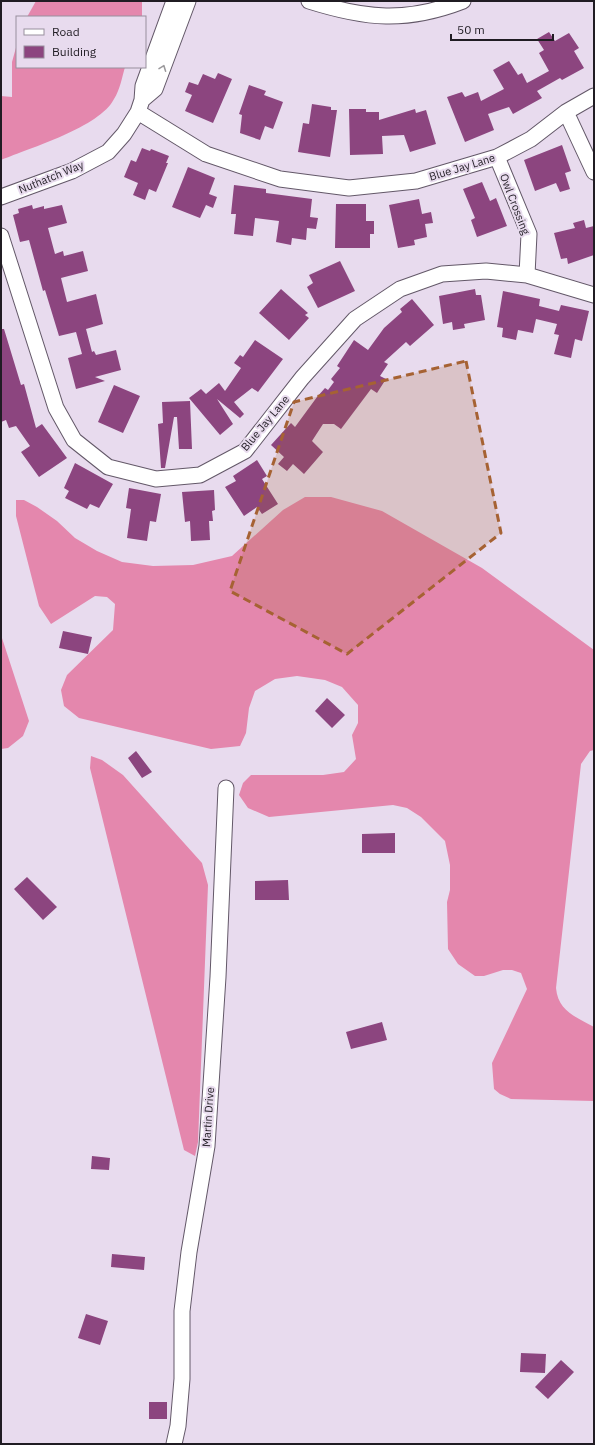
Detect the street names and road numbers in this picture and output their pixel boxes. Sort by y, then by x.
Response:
street label: Blue Jay Lane [427,150,497,184]
street label: Nuthatch Way [16,157,86,196]
street label: Owl Crossing [497,171,533,237]
street label: Blue Jay Lane [238,392,292,454]
street label: Martin Drive [199,1087,217,1147]

